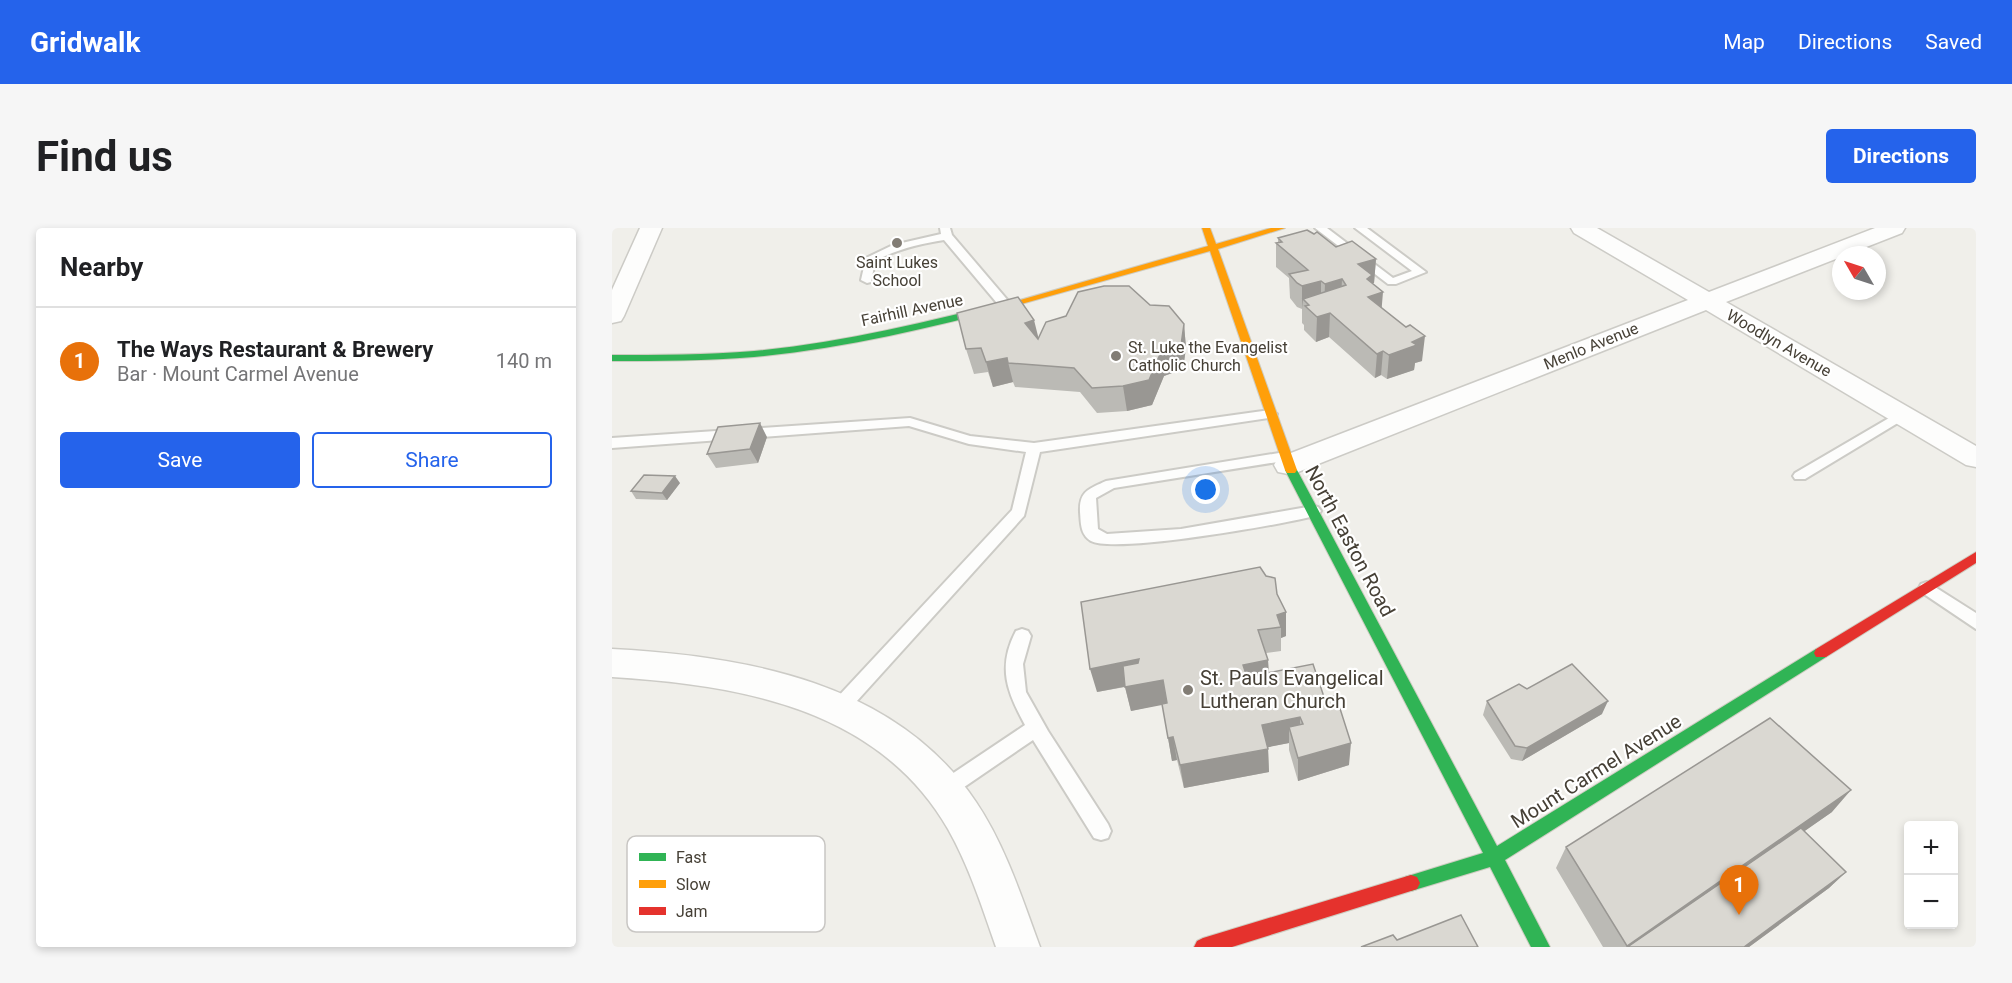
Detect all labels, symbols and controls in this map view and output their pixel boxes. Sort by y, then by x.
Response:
text: Gridwalk [30,26,140,59]
text: Map [1723,30,1765,54]
text: Directions [1798,30,1892,54]
text: Saved [1925,30,1982,54]
button: Directions [1826,129,1976,183]
text: Find us [36,132,173,181]
marker: Saint Lukes School [890,236,904,250]
north arrow [1832,246,1886,300]
text: Nearby [60,252,143,282]
place label: Saint Lukes School [856,253,938,290]
street label: Fairhill Avenue [859,290,965,330]
street label: Woodlyn Avenue [1723,305,1835,381]
street label: Menlo Avenue [1541,318,1641,374]
text: The Ways Restaurant & Brewery [117,337,433,362]
place label: St. Luke the Evangelist Catholic Church [1128,338,1288,375]
text: 1 [74,349,85,373]
text: 140 m [496,349,552,373]
marker: St. Luke the Evangelist Catholic Church [1109,349,1123,363]
text: Bar · Mount Carmel Avenue [117,362,359,386]
button: Save [60,432,300,488]
button: Share [312,432,552,488]
street label: North Easton Road [1300,461,1400,621]
your location [1191,475,1220,504]
place label: St. Pauls Evangelical Lutheran Church [1200,666,1384,713]
marker: St. Pauls Evangelical Lutheran Church [1181,683,1195,697]
street label: Mount Carmel Avenue [1506,709,1686,833]
map controls [1904,821,1958,929]
button: + [1904,821,1958,875]
legend [627,836,825,932]
text: Fast [676,848,707,867]
pin: 1 [1720,866,1758,915]
text: Slow [676,875,711,894]
button: − [1904,875,1958,929]
text: Jam [676,902,708,921]

